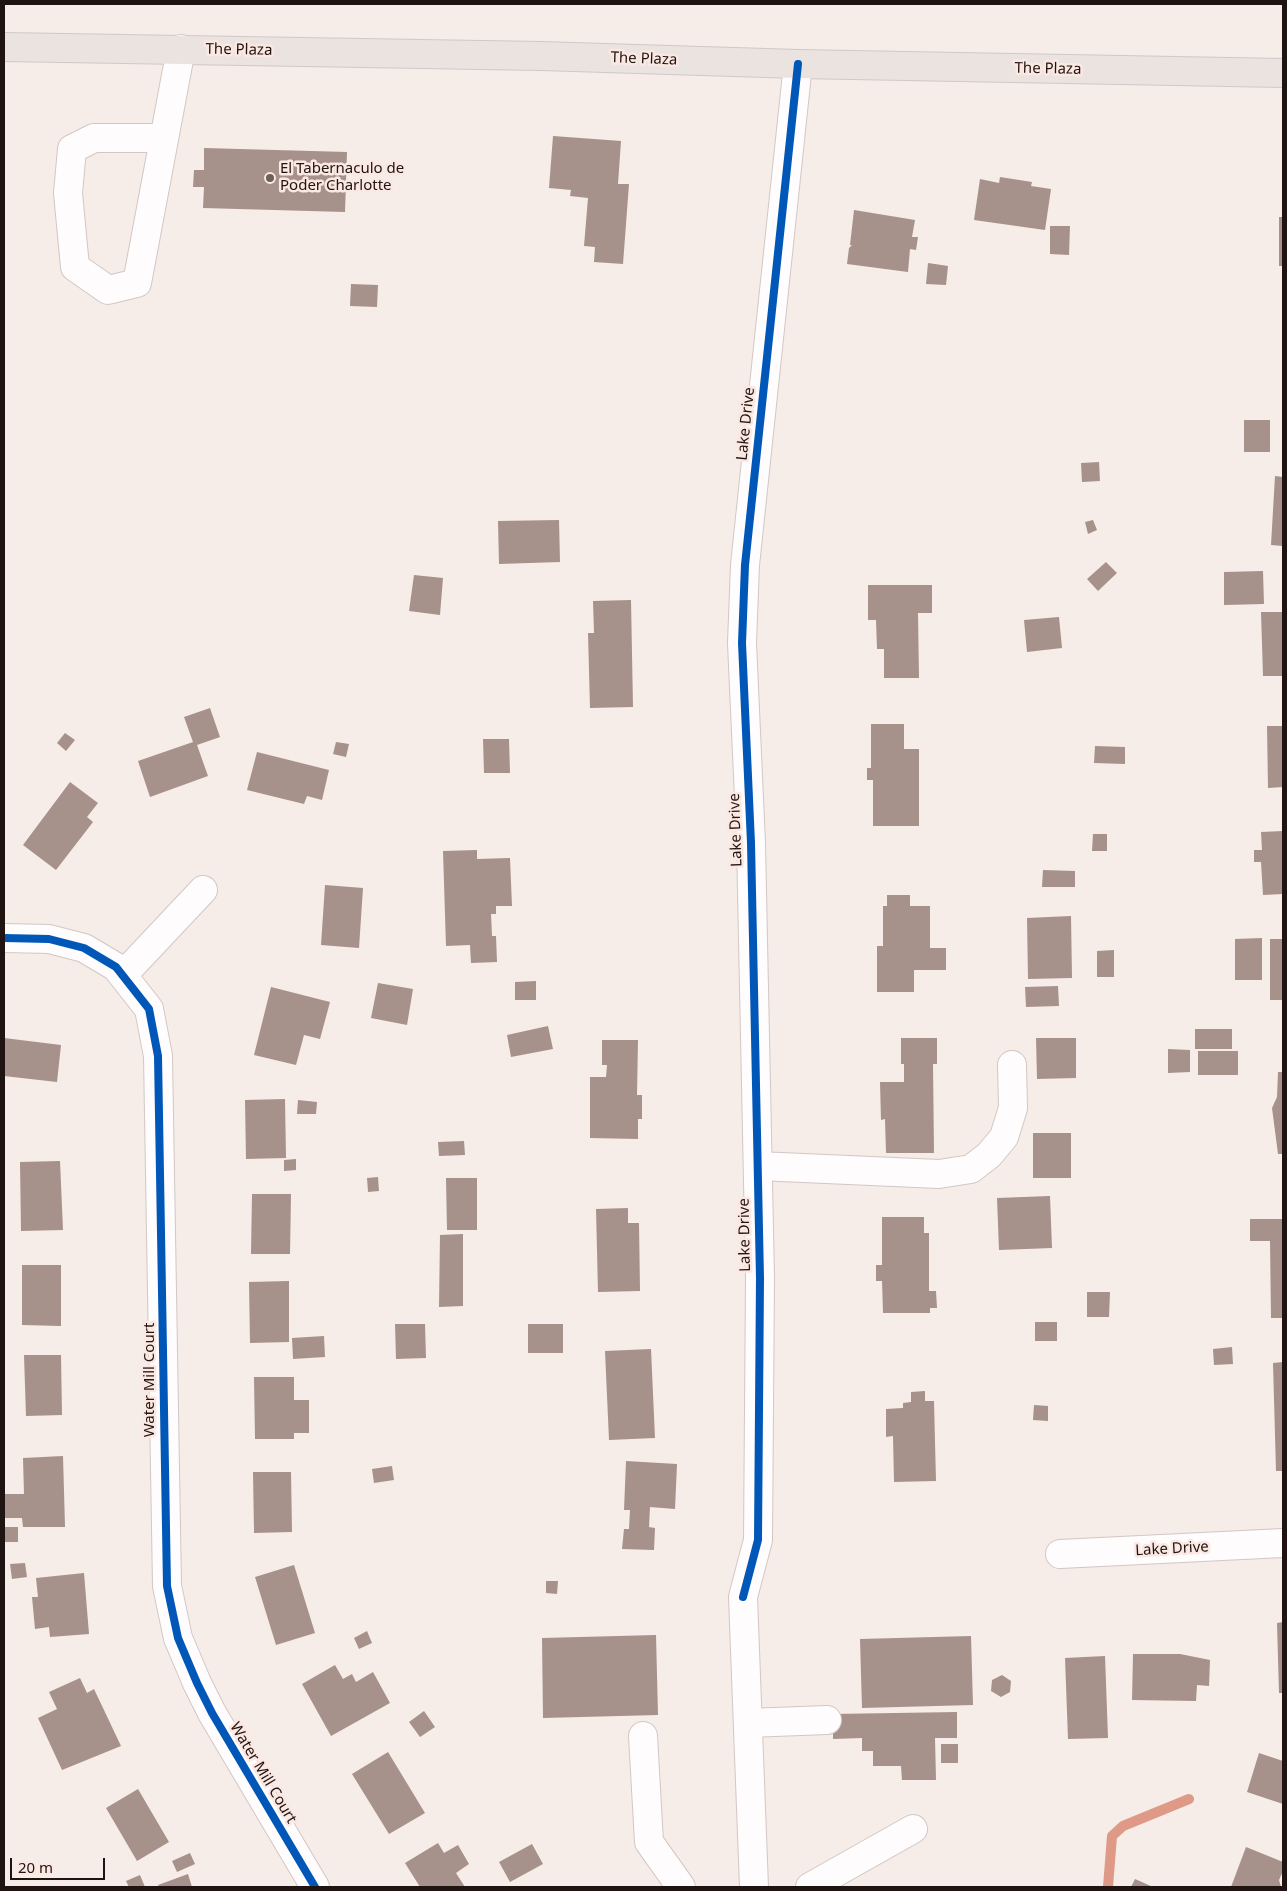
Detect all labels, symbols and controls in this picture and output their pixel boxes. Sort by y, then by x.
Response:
street label: The Plaza [205,40,273,60]
street label: The Plaza [610,49,678,69]
street label: The Plaza [1014,59,1082,79]
place label: El Tabernaculo de Poder Charlotte [280,160,404,195]
marker: El Tabernaculo de Poder Charlotte [264,172,276,184]
street label: Lake Drive [733,386,759,462]
street label: Lake Drive [726,793,746,867]
street label: Lake Drive [735,1198,755,1272]
street label: Water Mill Court [141,1323,159,1437]
street label: Lake Drive [1135,1538,1209,1560]
street label: Water Mill Court [226,1719,300,1827]
scale bar [12,1848,108,1880]
text: 20 m [18,1857,53,1877]

